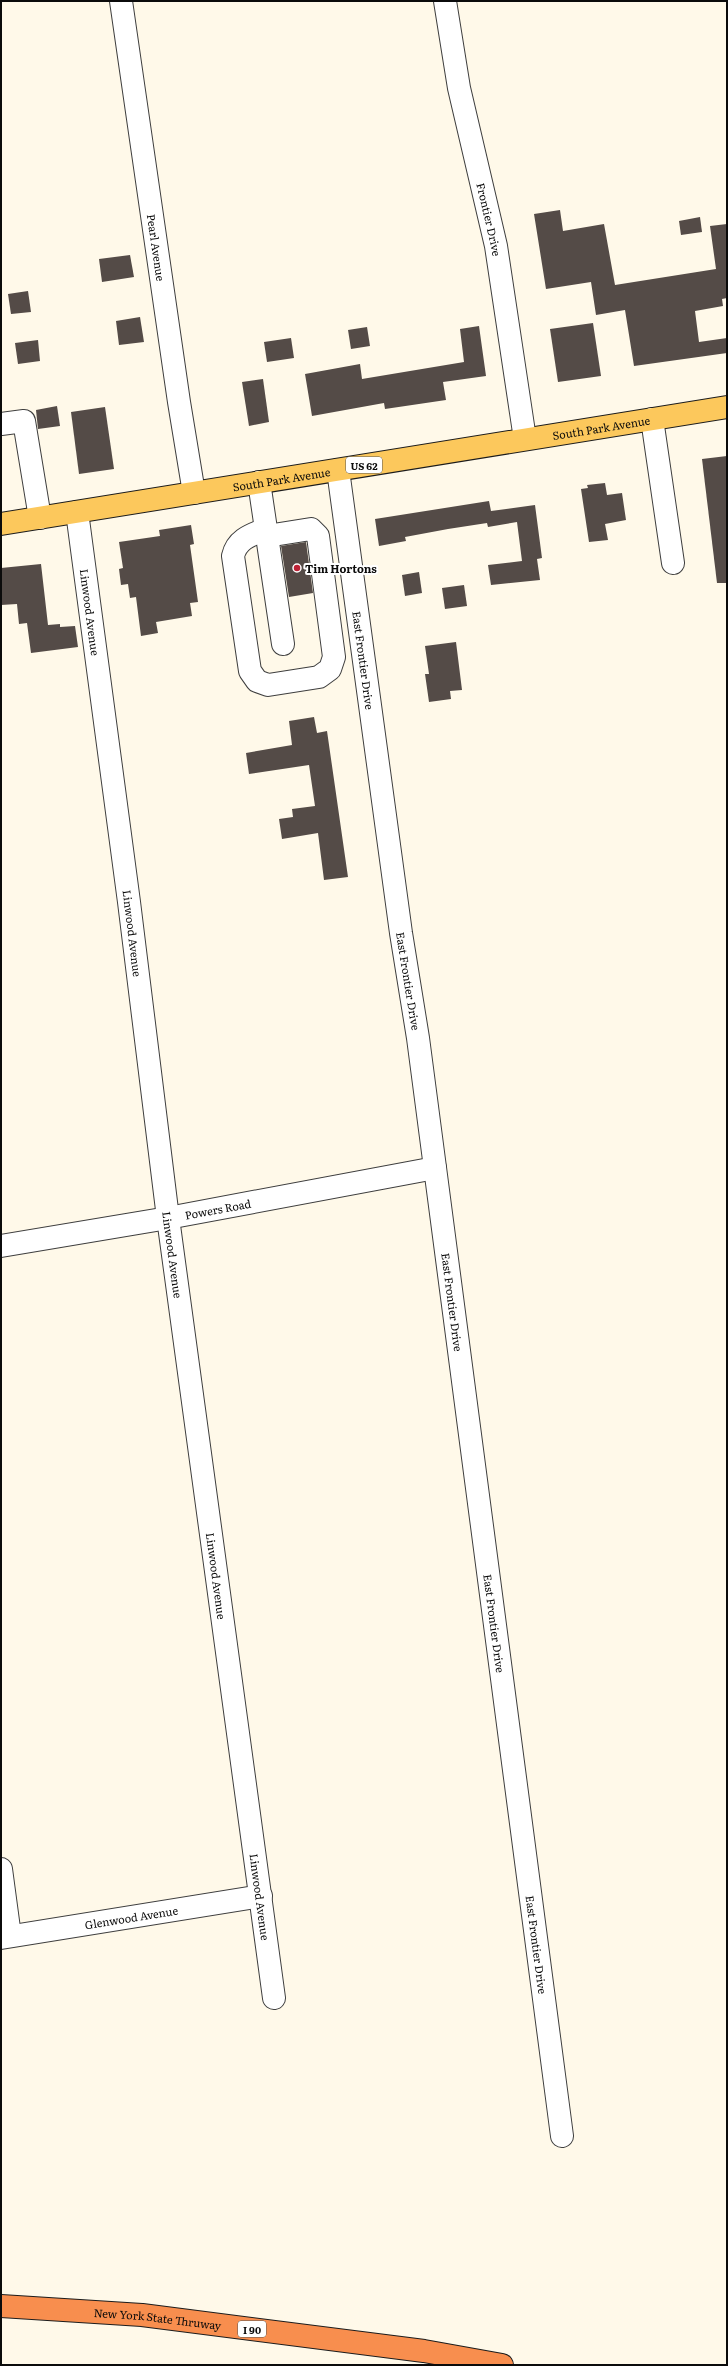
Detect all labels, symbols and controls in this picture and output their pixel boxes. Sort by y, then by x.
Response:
street label: Frontier Drive [473,181,505,257]
street label: Pearl Avenue [144,213,169,282]
street label: South Park Avenue [551,411,651,443]
road number: US 62 [346,457,382,473]
street label: South Park Avenue [231,463,332,495]
place label: Tim Hortons [305,560,377,576]
marker: Tim Hortons [292,563,302,573]
street label: Linwood Avenue [77,568,104,657]
street label: East Frontier Drive [349,610,379,711]
street label: Linwood Avenue [119,889,146,978]
street label: East Frontier Drive [393,931,425,1032]
street label: Powers Road [183,1195,252,1223]
street label: Linwood Avenue [159,1211,187,1299]
street label: East Frontier Drive [438,1252,467,1353]
street label: Linwood Avenue [203,1531,230,1621]
street label: East Frontier Drive [480,1573,509,1674]
street label: Linwood Avenue [246,1853,274,1942]
street label: East Frontier Drive [523,1894,551,1995]
street label: Glenwood Avenue [84,1901,179,1932]
street label: New York State Thruway [93,2304,223,2333]
road number: I 90 [238,2321,266,2337]

